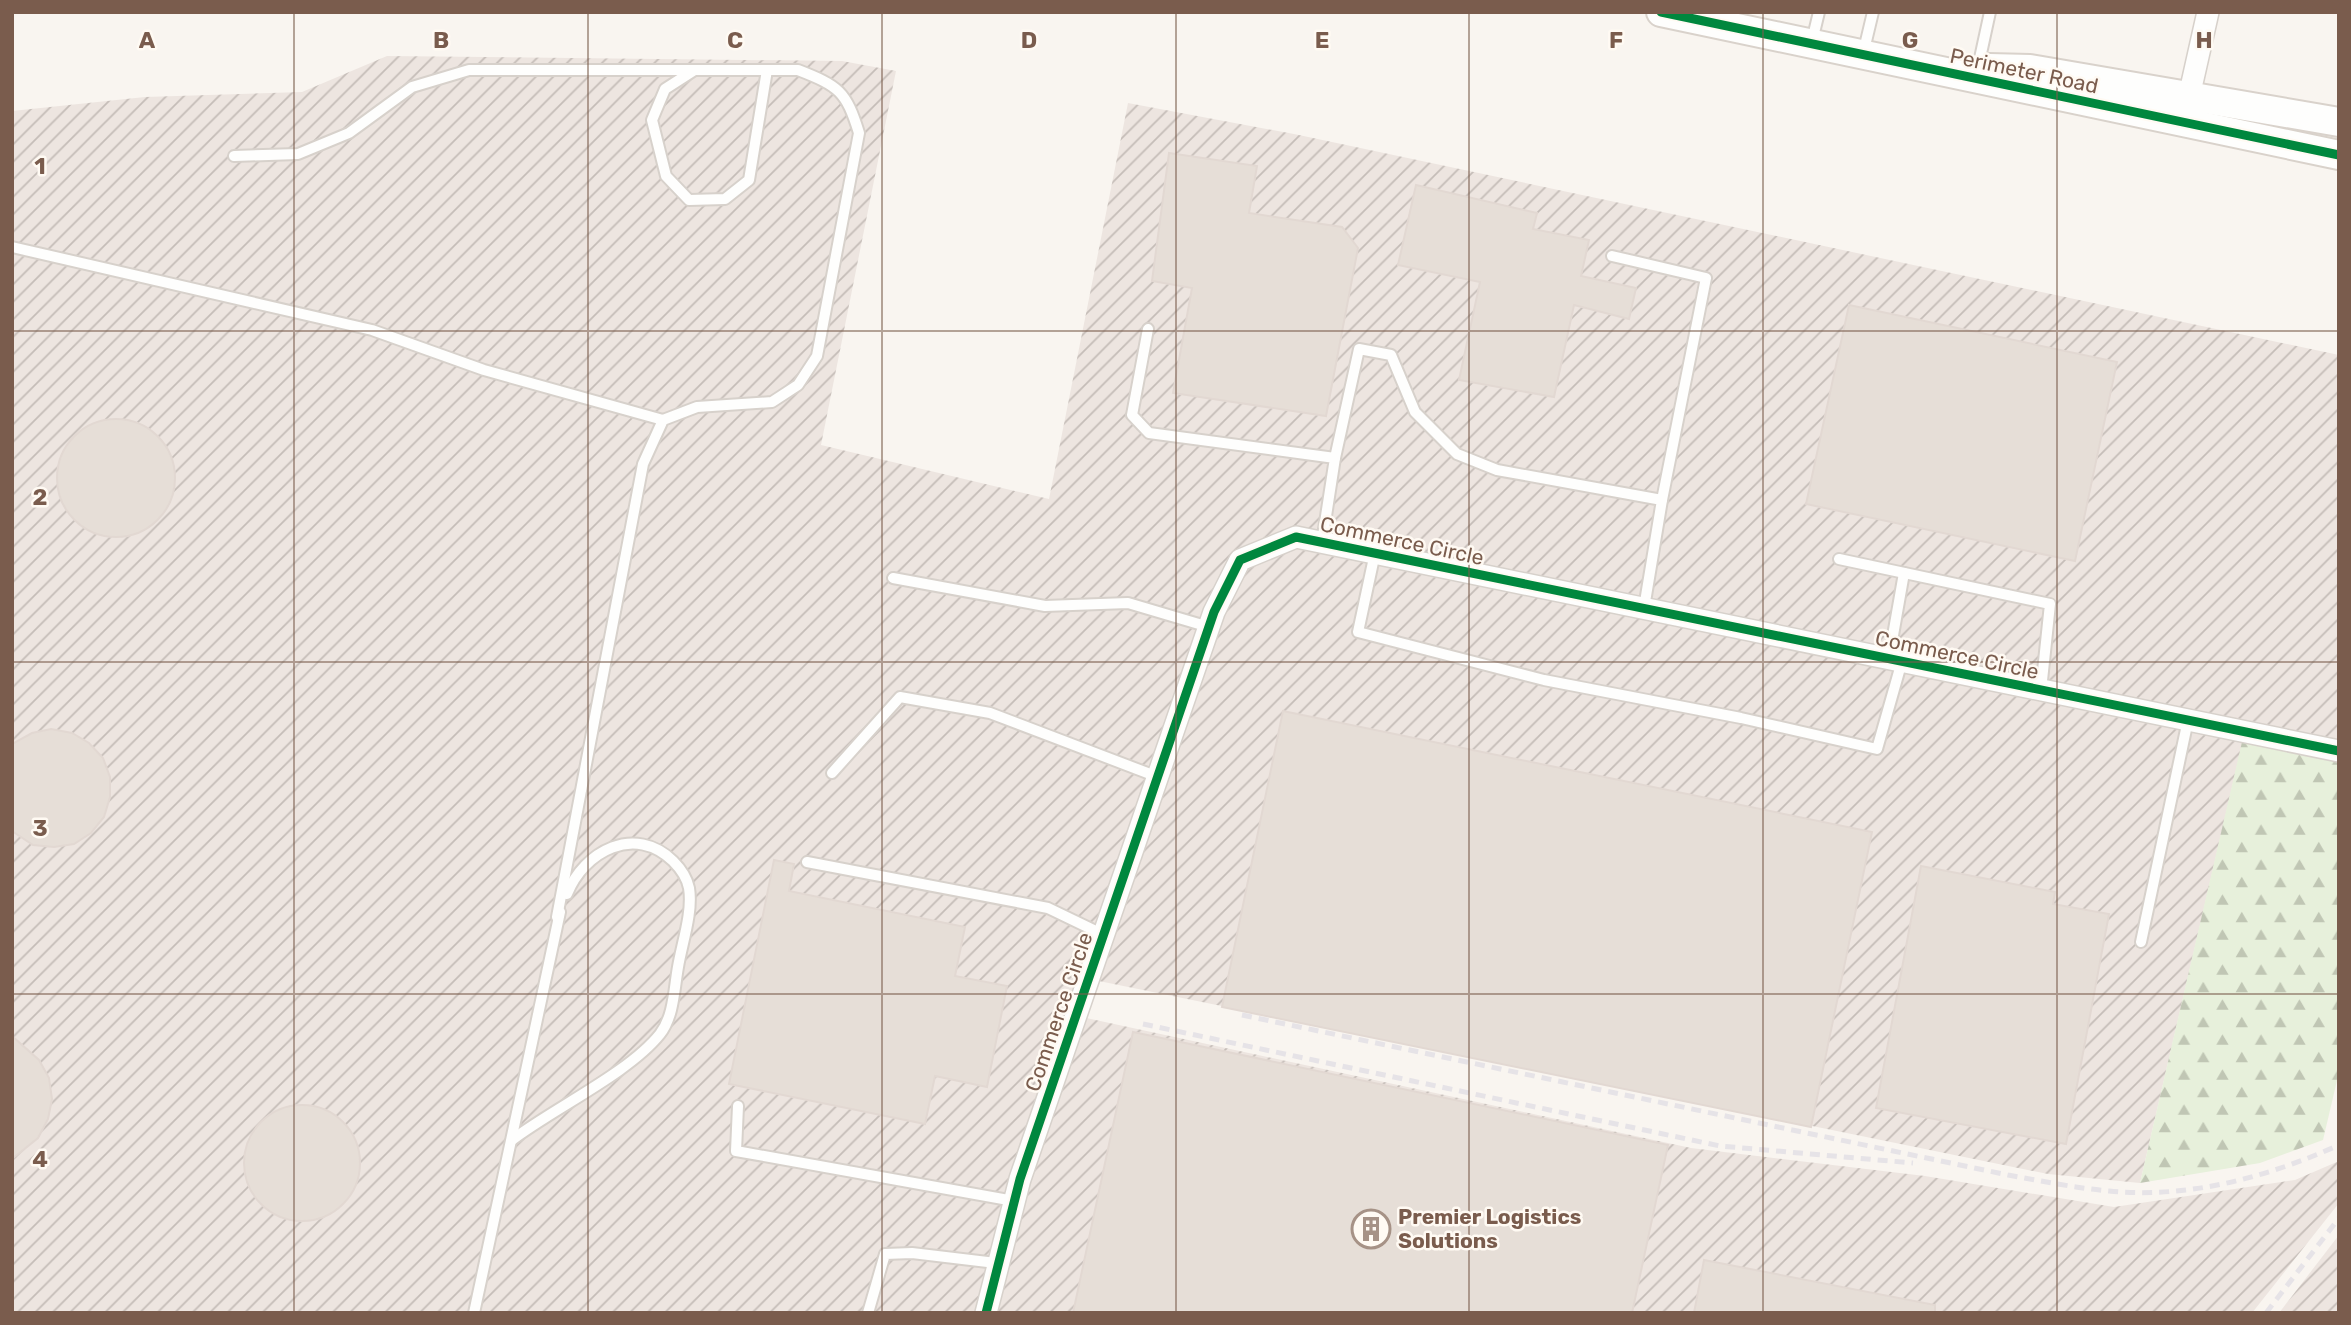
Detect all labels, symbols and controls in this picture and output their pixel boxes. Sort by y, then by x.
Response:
text: A [139,26,156,54]
text: B [433,26,449,54]
text: C [727,26,743,54]
text: D [1021,26,1037,54]
text: E [1315,26,1329,54]
text: F [1609,26,1623,54]
text: G [1902,26,1918,54]
text: H [2195,26,2213,54]
street label: Perimeter Road [1948,43,2101,98]
text: 1 [34,152,46,180]
text: 2 [33,483,47,511]
street label: Commerce Circle [1318,511,1486,570]
street label: Commerce Circle [1873,625,2041,684]
text: 3 [32,814,48,842]
street label: Commerce Circle [1020,929,1097,1095]
text: 4 [32,1145,48,1173]
place label: Premier Logistics Solutions [1398,1204,1581,1253]
building icon: Premier Logistics Solutions [1350,1208,1392,1250]

